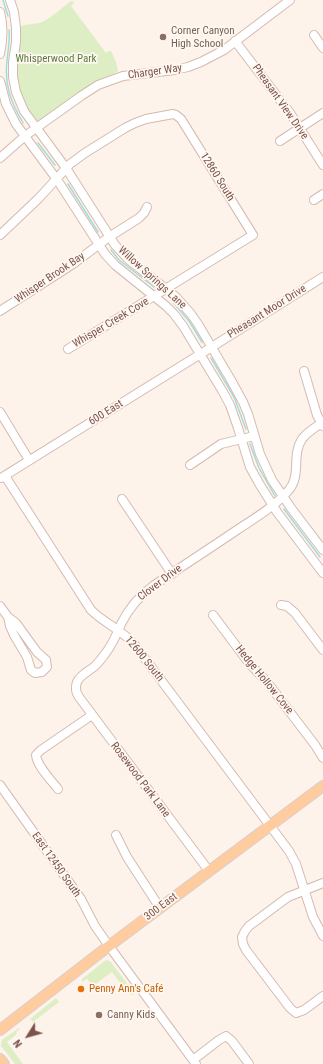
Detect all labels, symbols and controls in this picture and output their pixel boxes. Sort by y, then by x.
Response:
place label: Corner Canyon High School [171,24,235,50]
marker: Corner Canyon High School [158,32,168,42]
park label: Whisperwood Park [15,52,97,66]
street label: Charger Way [127,62,183,82]
street label: Pheasant View Drive [249,62,311,142]
street label: 12860 South [197,150,237,204]
street label: Willow Springs Lane [115,244,189,312]
street label: Whisper Brook Bay [13,250,87,306]
street label: Pheasant Moor Drive [225,282,309,342]
street label: Whisper Creek Cove [71,295,151,351]
street label: 600 East [86,397,126,429]
street label: Clover Drive [135,562,185,604]
street label: 12600 South [122,634,166,684]
street label: Hedge Hollow Cove [232,643,296,717]
street label: Rosewood Park Lane [107,740,173,820]
street label: East 12450 South [29,830,83,900]
street label: 300 East [142,890,180,924]
place label: Penny Ann's Café [89,982,163,996]
marker: Penny Ann's Café [76,984,86,994]
place label: Canny Kids [107,1008,155,1022]
marker: Canny Kids [94,1010,104,1020]
north arrow [8,1016,48,1056]
text: N [11,1037,25,1050]

